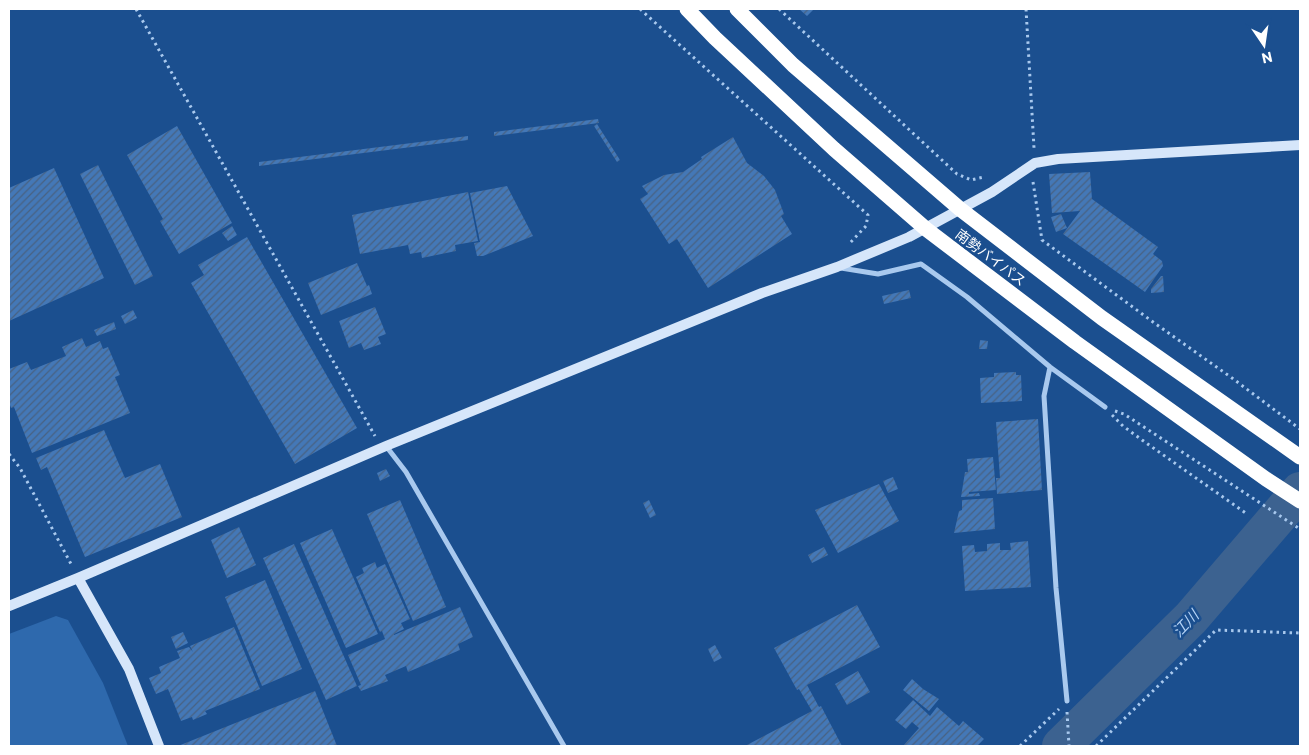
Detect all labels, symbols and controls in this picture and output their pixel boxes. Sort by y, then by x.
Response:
north arrow [1239,20,1289,70]
text: N [1260,49,1274,68]
street label: 南勢バイパス [952,225,1030,289]
water label: 江川 [1168,605,1203,640]

